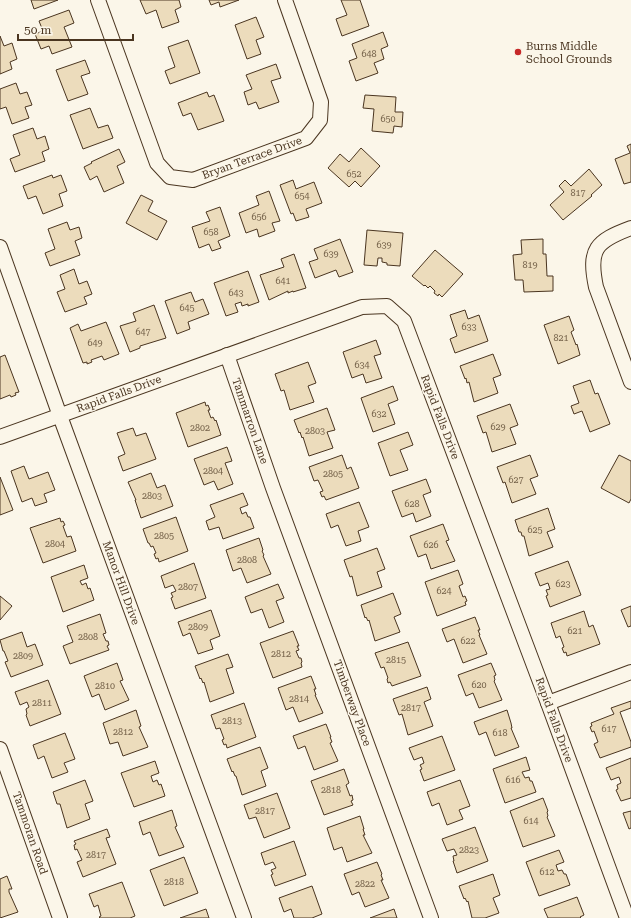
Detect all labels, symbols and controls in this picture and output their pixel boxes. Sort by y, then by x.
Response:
scale bar [18,16,133,42]
text: 50 m [24,23,51,37]
place label: Burns Middle School Grounds [526,40,612,66]
marker: Burns Middle School Grounds [513,47,523,57]
house number: 648 [361,49,377,59]
house number: 650 [380,114,396,124]
street label: Bryan Terrace Drive [200,134,304,182]
house number: 652 [346,169,362,179]
house number: 817 [570,188,586,198]
house number: 654 [294,191,310,201]
house number: 656 [251,212,267,222]
house number: 658 [203,227,219,237]
house number: 639 [376,240,392,250]
house number: 639 [323,249,339,259]
house number: 819 [522,260,538,270]
house number: 641 [275,276,291,286]
house number: 643 [228,288,244,298]
house number: 645 [179,303,195,313]
house number: 633 [461,322,477,332]
house number: 647 [135,327,151,337]
house number: 821 [553,333,569,343]
house number: 649 [87,338,103,348]
house number: 634 [354,360,370,370]
street label: Rapid Falls Drive [75,373,163,415]
street label: Rapid Falls Drive [418,373,462,461]
street label: Tammarron Lane [229,376,271,466]
house number: 632 [371,409,387,419]
house number: 629 [490,422,506,432]
house number: 2802 [190,423,210,433]
house number: 2803 [305,426,325,436]
house number: 2804 [203,466,223,476]
house number: 2805 [323,469,343,479]
house number: 627 [508,475,524,485]
house number: 2803 [142,491,162,501]
house number: 628 [404,499,420,509]
house number: 625 [527,525,543,535]
house number: 2805 [154,531,174,541]
house number: 2804 [45,539,65,549]
street label: Manor Hill Drive [100,539,142,627]
house number: 626 [423,540,439,550]
house number: 2808 [237,555,257,565]
house number: 623 [555,579,571,589]
house number: 2807 [178,582,198,592]
house number: 624 [436,586,452,596]
house number: 2809 [188,622,208,632]
house number: 621 [567,626,583,636]
house number: 2808 [78,632,98,642]
house number: 622 [460,636,476,646]
house number: 2812 [271,649,291,659]
house number: 2809 [13,651,33,661]
house number: 2815 [386,655,406,665]
street label: Timberway Place [330,658,374,748]
street label: Rapid Falls Drive [533,676,575,764]
house number: 620 [471,680,487,690]
house number: 2810 [95,681,115,691]
house number: 2814 [289,694,309,704]
house number: 2811 [32,698,52,708]
house number: 2817 [401,703,421,713]
house number: 2813 [222,716,242,726]
house number: 617 [601,724,617,734]
house number: 2812 [113,727,133,737]
house number: 618 [492,728,508,738]
house number: 616 [505,775,521,785]
house number: 2818 [321,785,341,795]
street label: Tammoran Road [10,790,50,876]
house number: 2817 [255,806,275,816]
house number: 614 [523,816,539,826]
house number: 2823 [459,845,479,855]
house number: 2817 [86,850,106,860]
house number: 612 [539,867,555,877]
house number: 2818 [164,877,184,887]
house number: 2822 [355,879,375,889]

